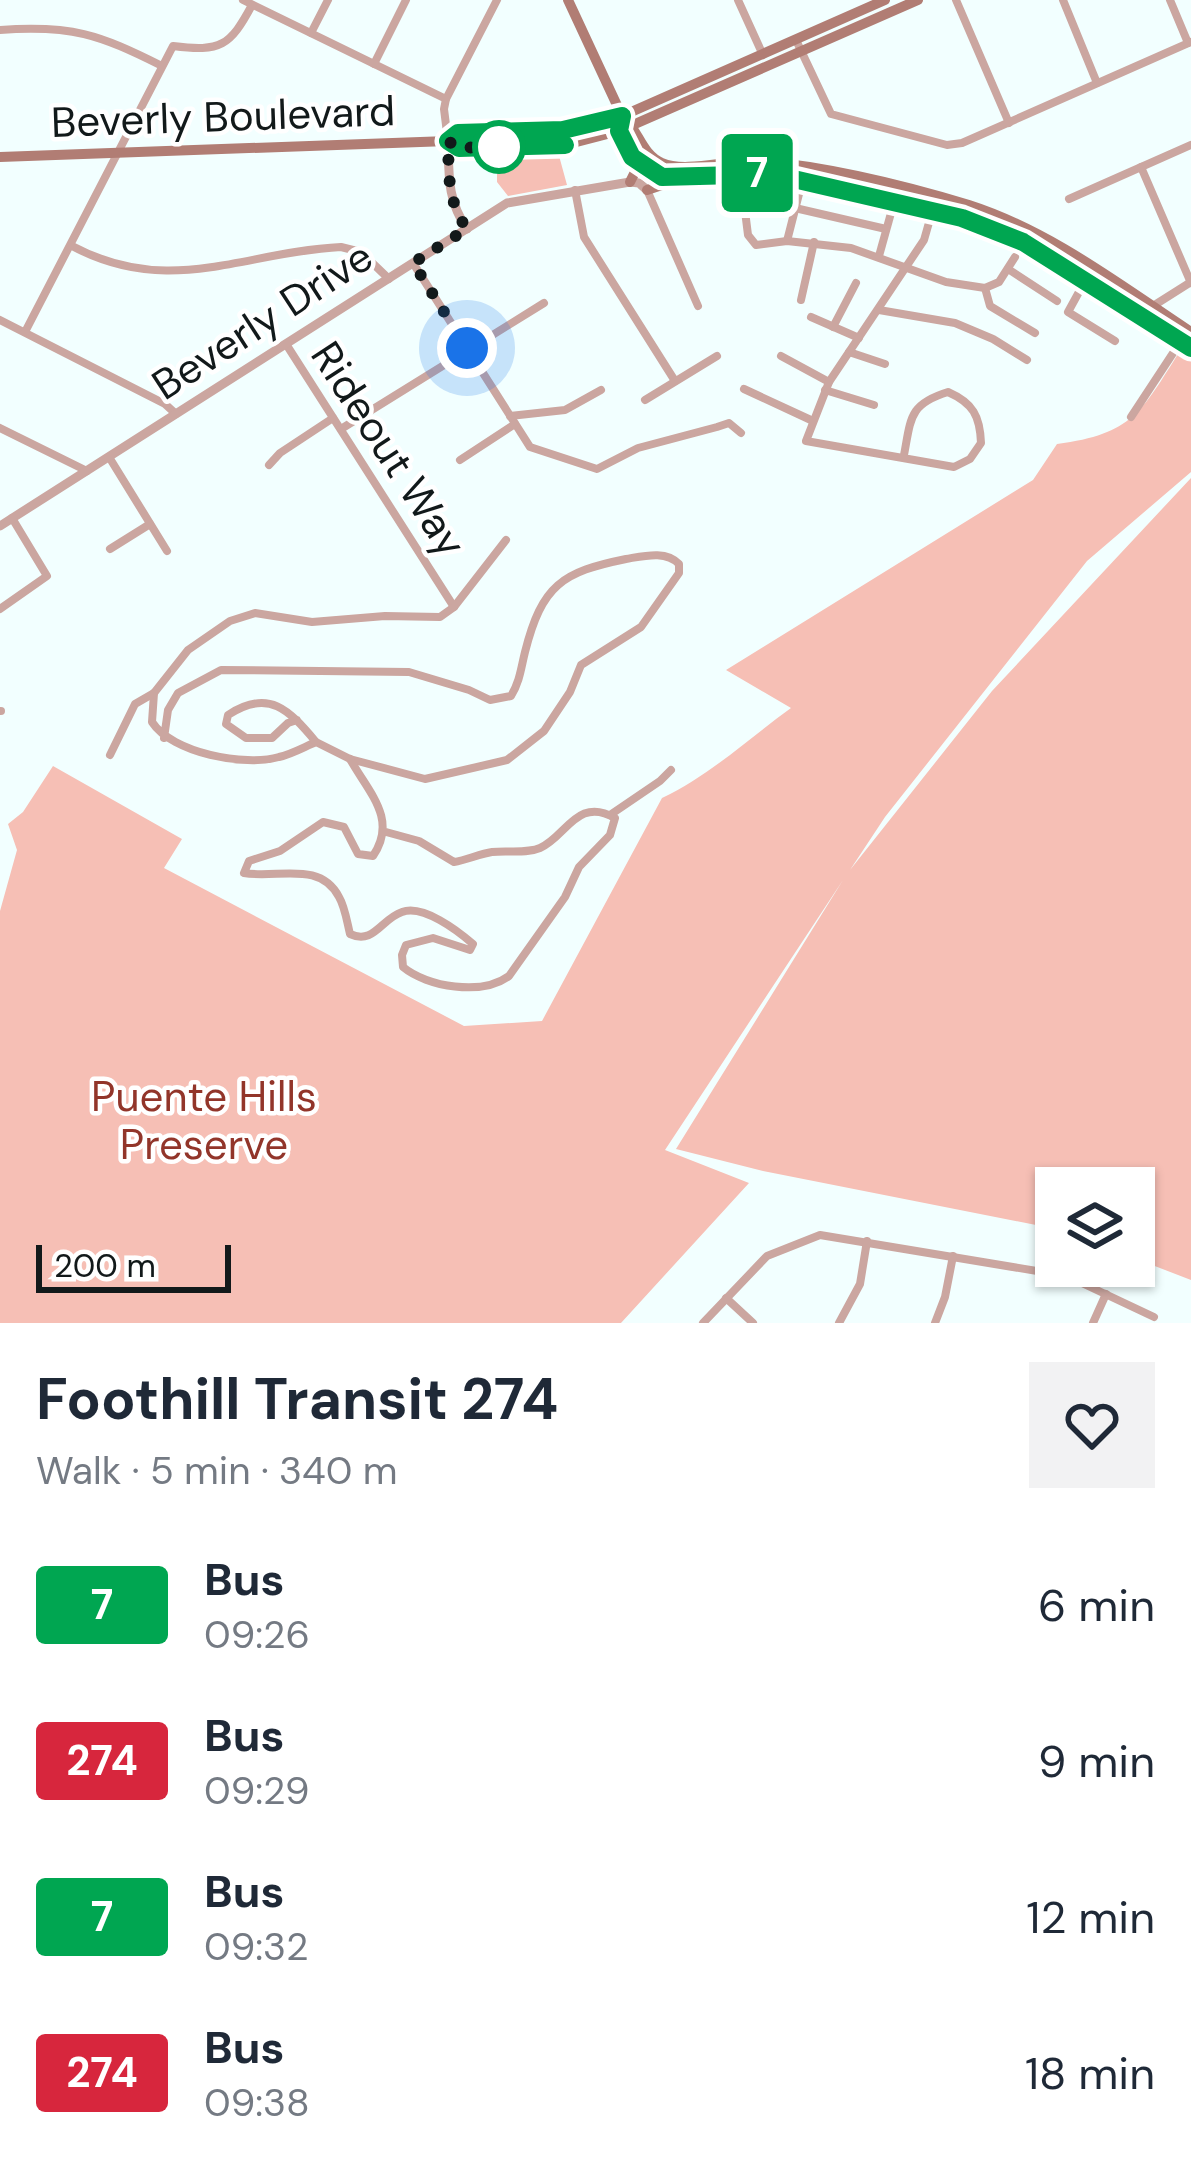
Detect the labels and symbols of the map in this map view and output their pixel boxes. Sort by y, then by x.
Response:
street label: Beverly Boulevard [50,83,396,150]
unlabelled marker [474,122,524,172]
line badge: 7 [718,134,796,212]
street label: Beverly Drive [142,229,383,412]
your location [437,318,497,378]
street label: Rideout Way [299,331,479,567]
park label: Puente Hills Preserve [91,1069,317,1172]
scale bar [36,1239,231,1292]

